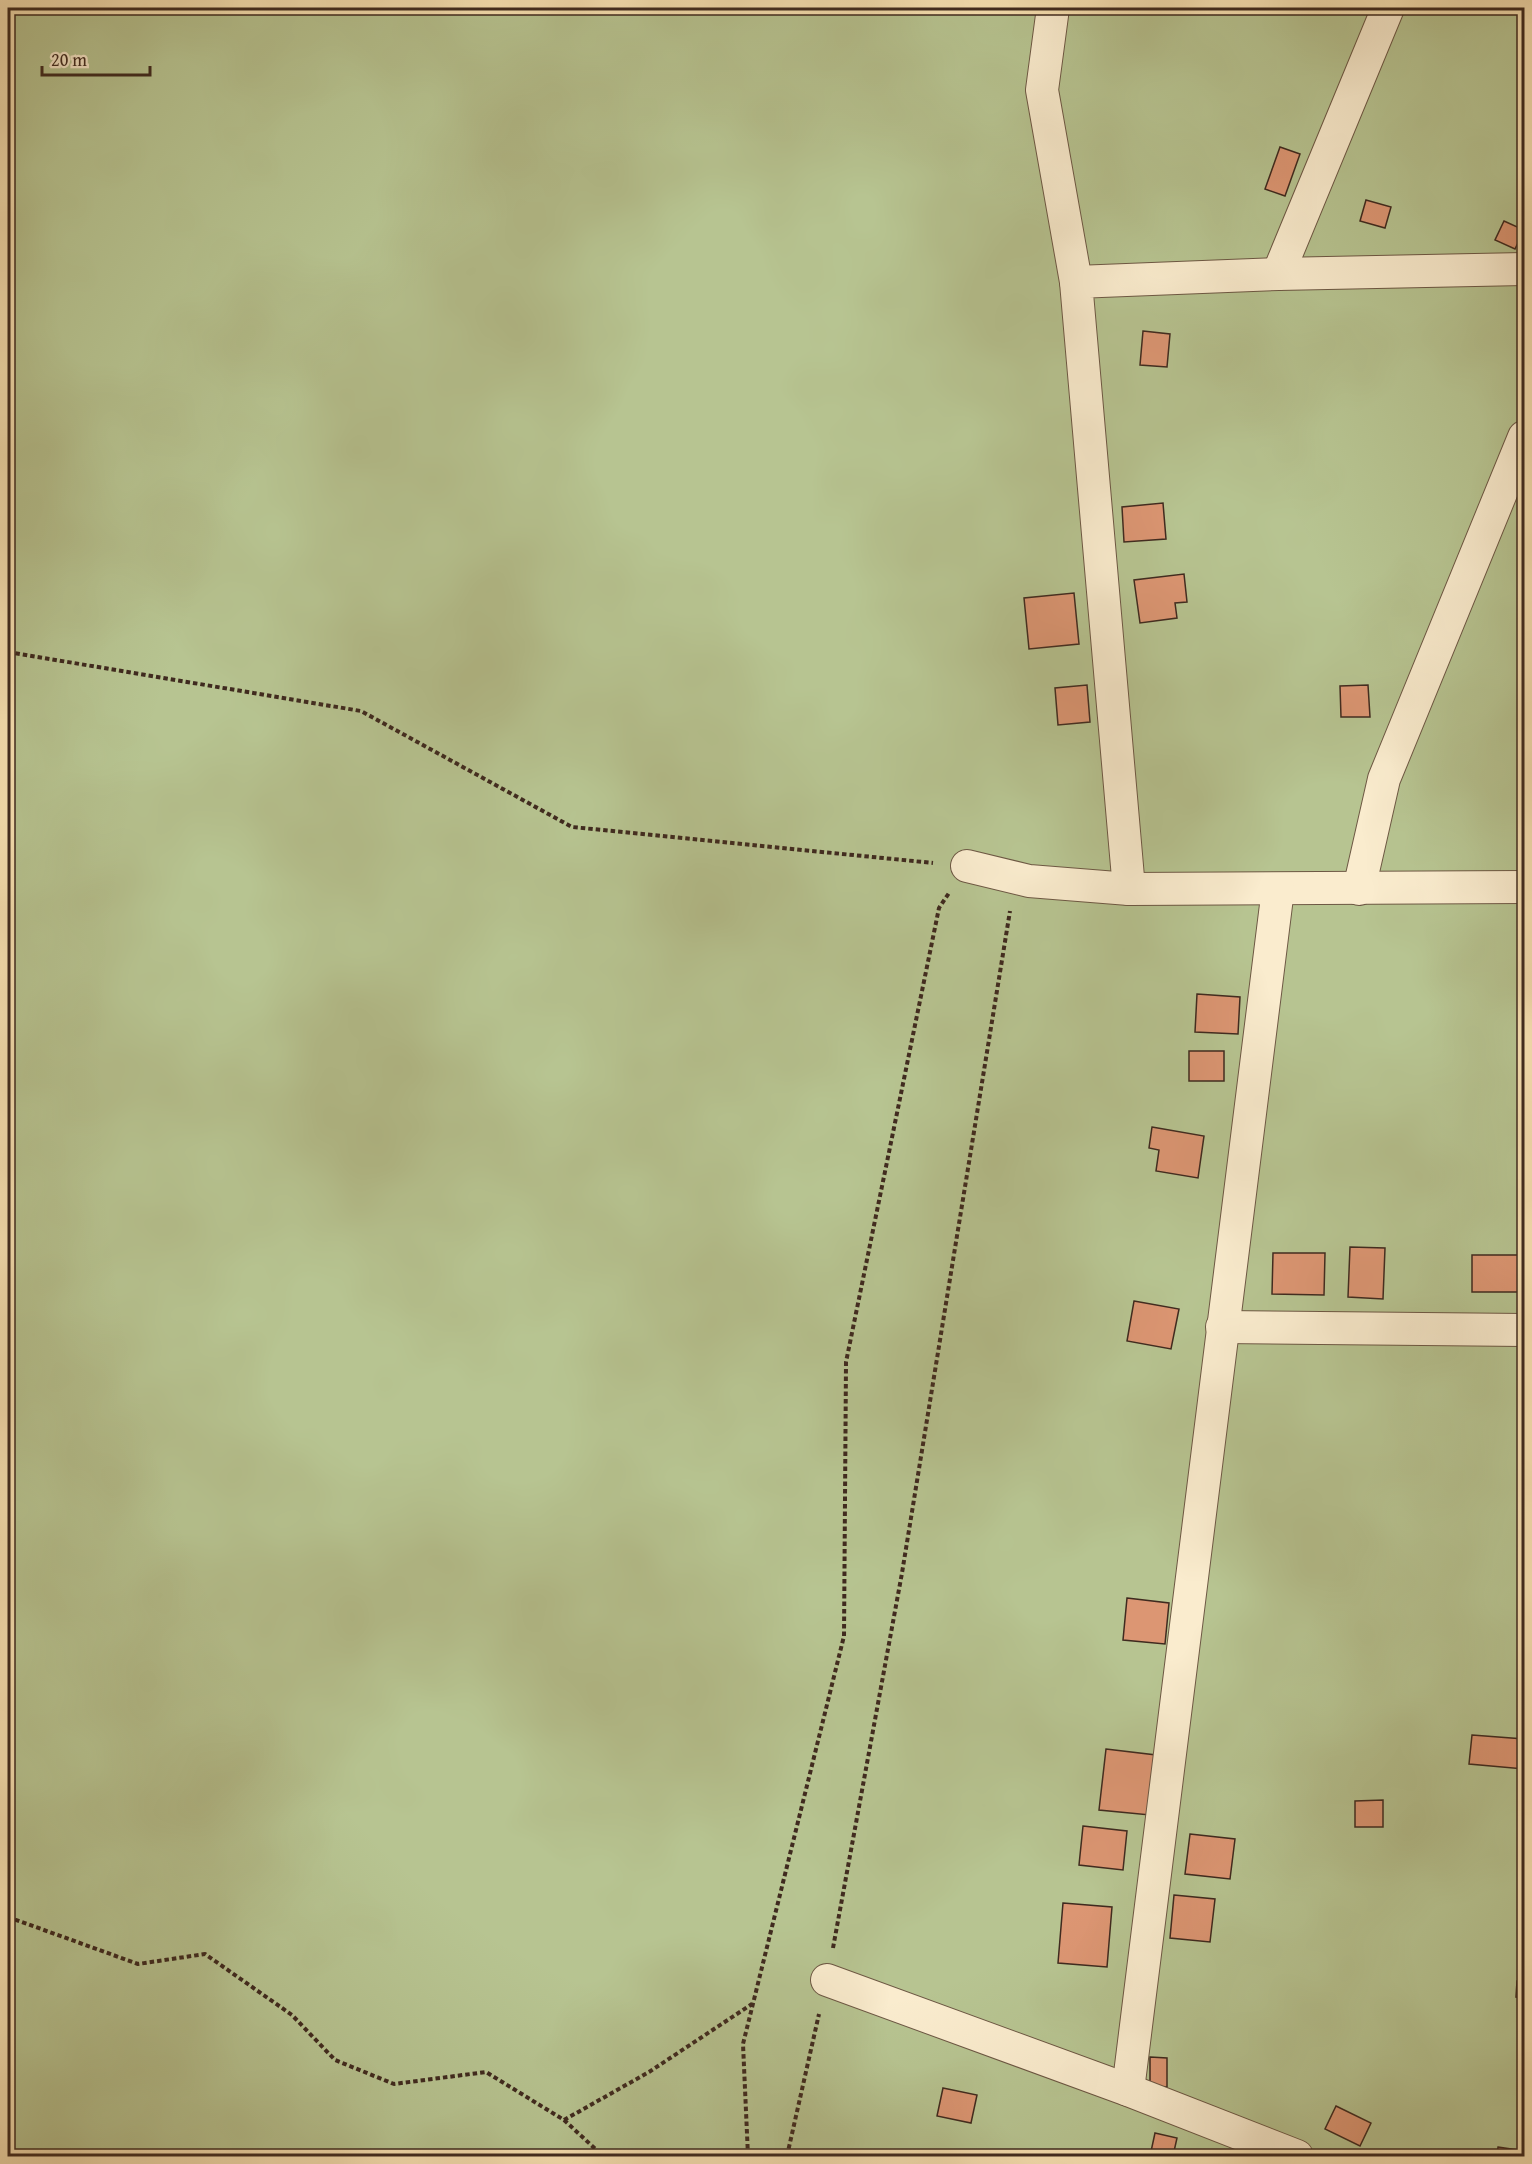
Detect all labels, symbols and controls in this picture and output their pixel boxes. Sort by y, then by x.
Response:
scale bar [42,39,150,77]
text: 20 m [51,46,87,73]

